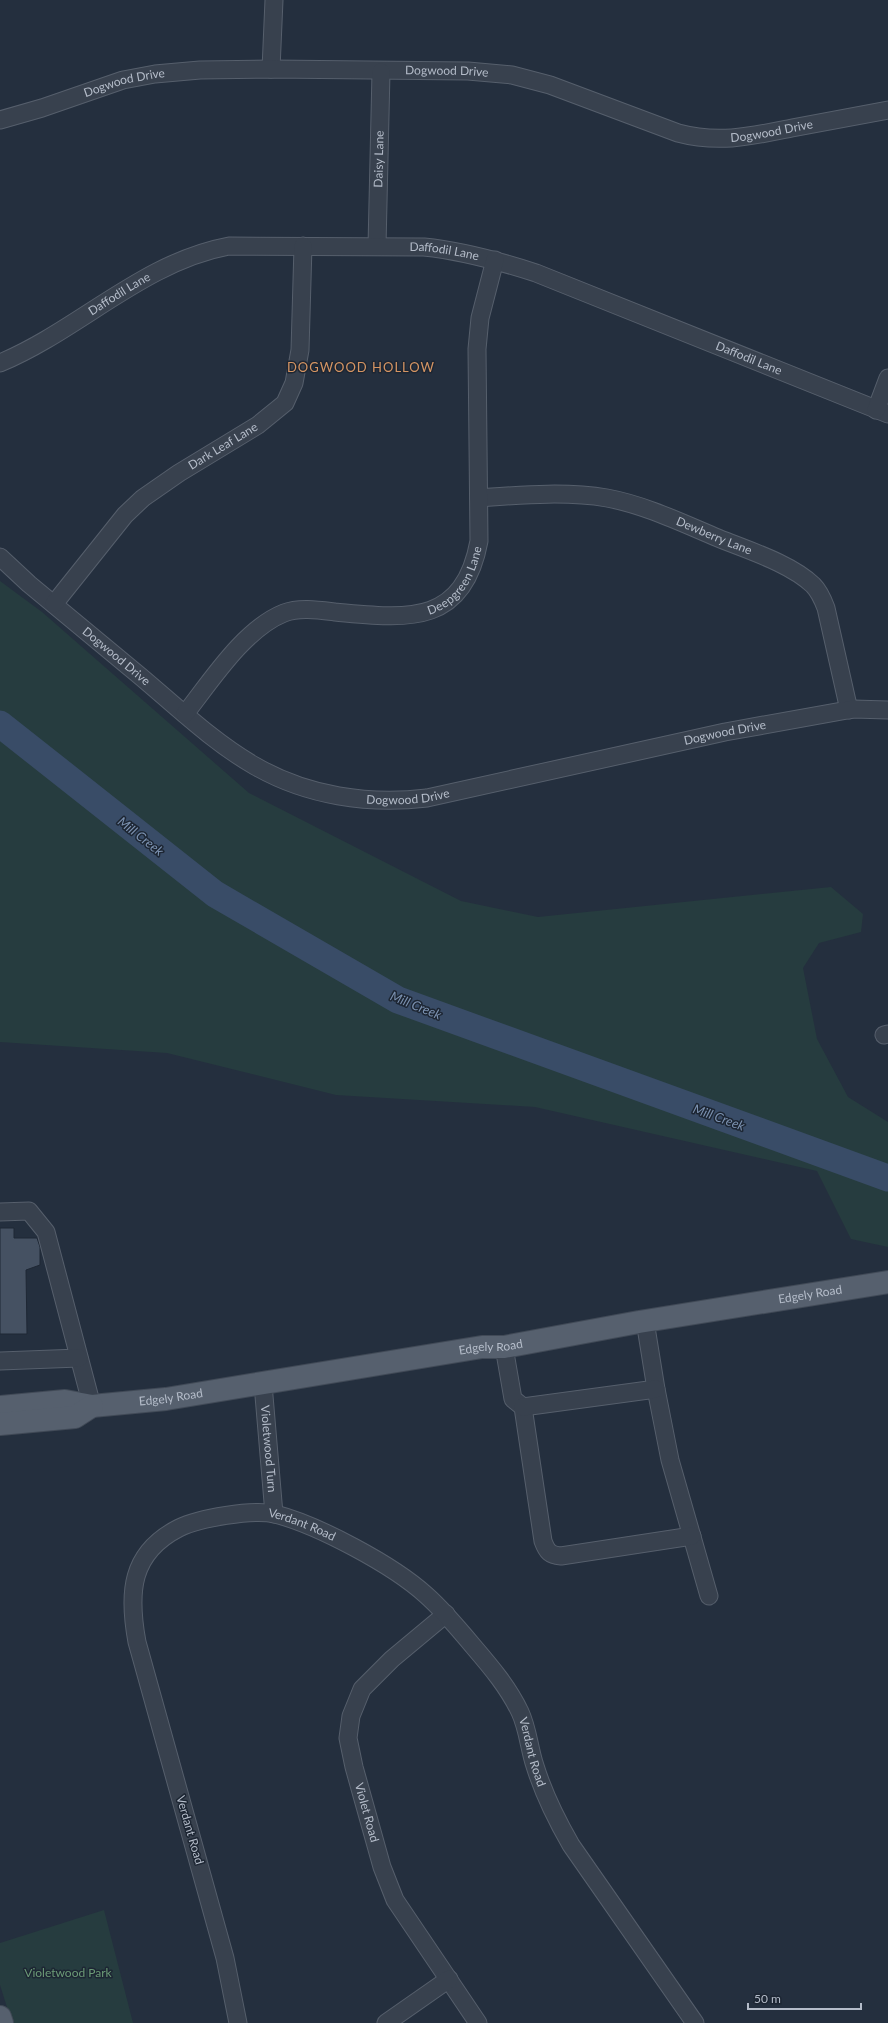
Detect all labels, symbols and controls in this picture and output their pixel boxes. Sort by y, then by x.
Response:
street label: Dogwood Drive [405,62,489,80]
street label: Dogwood Drive [82,65,165,100]
street label: Dogwood Drive [730,116,814,145]
street label: Daisy Lane [370,130,387,188]
street label: Daffodil Lane [409,239,481,263]
street label: Daffodil Lane [85,269,153,318]
street label: Daffodil Lane [714,338,784,378]
district label: DOGWOOD HOLLOW [287,359,435,375]
street label: Dark Leaf Lane [185,419,260,473]
street label: Dewberry Lane [674,513,754,557]
street label: Deepgreen Lane [425,545,485,618]
street label: Dogwood Drive [80,624,153,688]
street label: Dogwood Drive [682,717,767,748]
street label: Dogwood Drive [366,785,451,807]
water label: Mill Creek [115,813,168,859]
water label: Mill Creek [388,987,445,1023]
water label: Mill Creek [691,1100,748,1134]
street label: Edgely Road [777,1281,843,1307]
street label: Edgely Road [457,1336,524,1358]
street label: Edgely Road [138,1385,204,1409]
street label: Violetwood Turn [258,1405,280,1493]
street label: Verdant Road [268,1505,338,1544]
street label: Verdant Road [516,1715,549,1789]
street label: Violet Road [352,1781,383,1844]
street label: Verdant Road [173,1794,207,1866]
park label: Violetwood Park [24,1965,113,1980]
scale bar [748,1985,861,2011]
text: 50 m [754,1991,781,2006]

